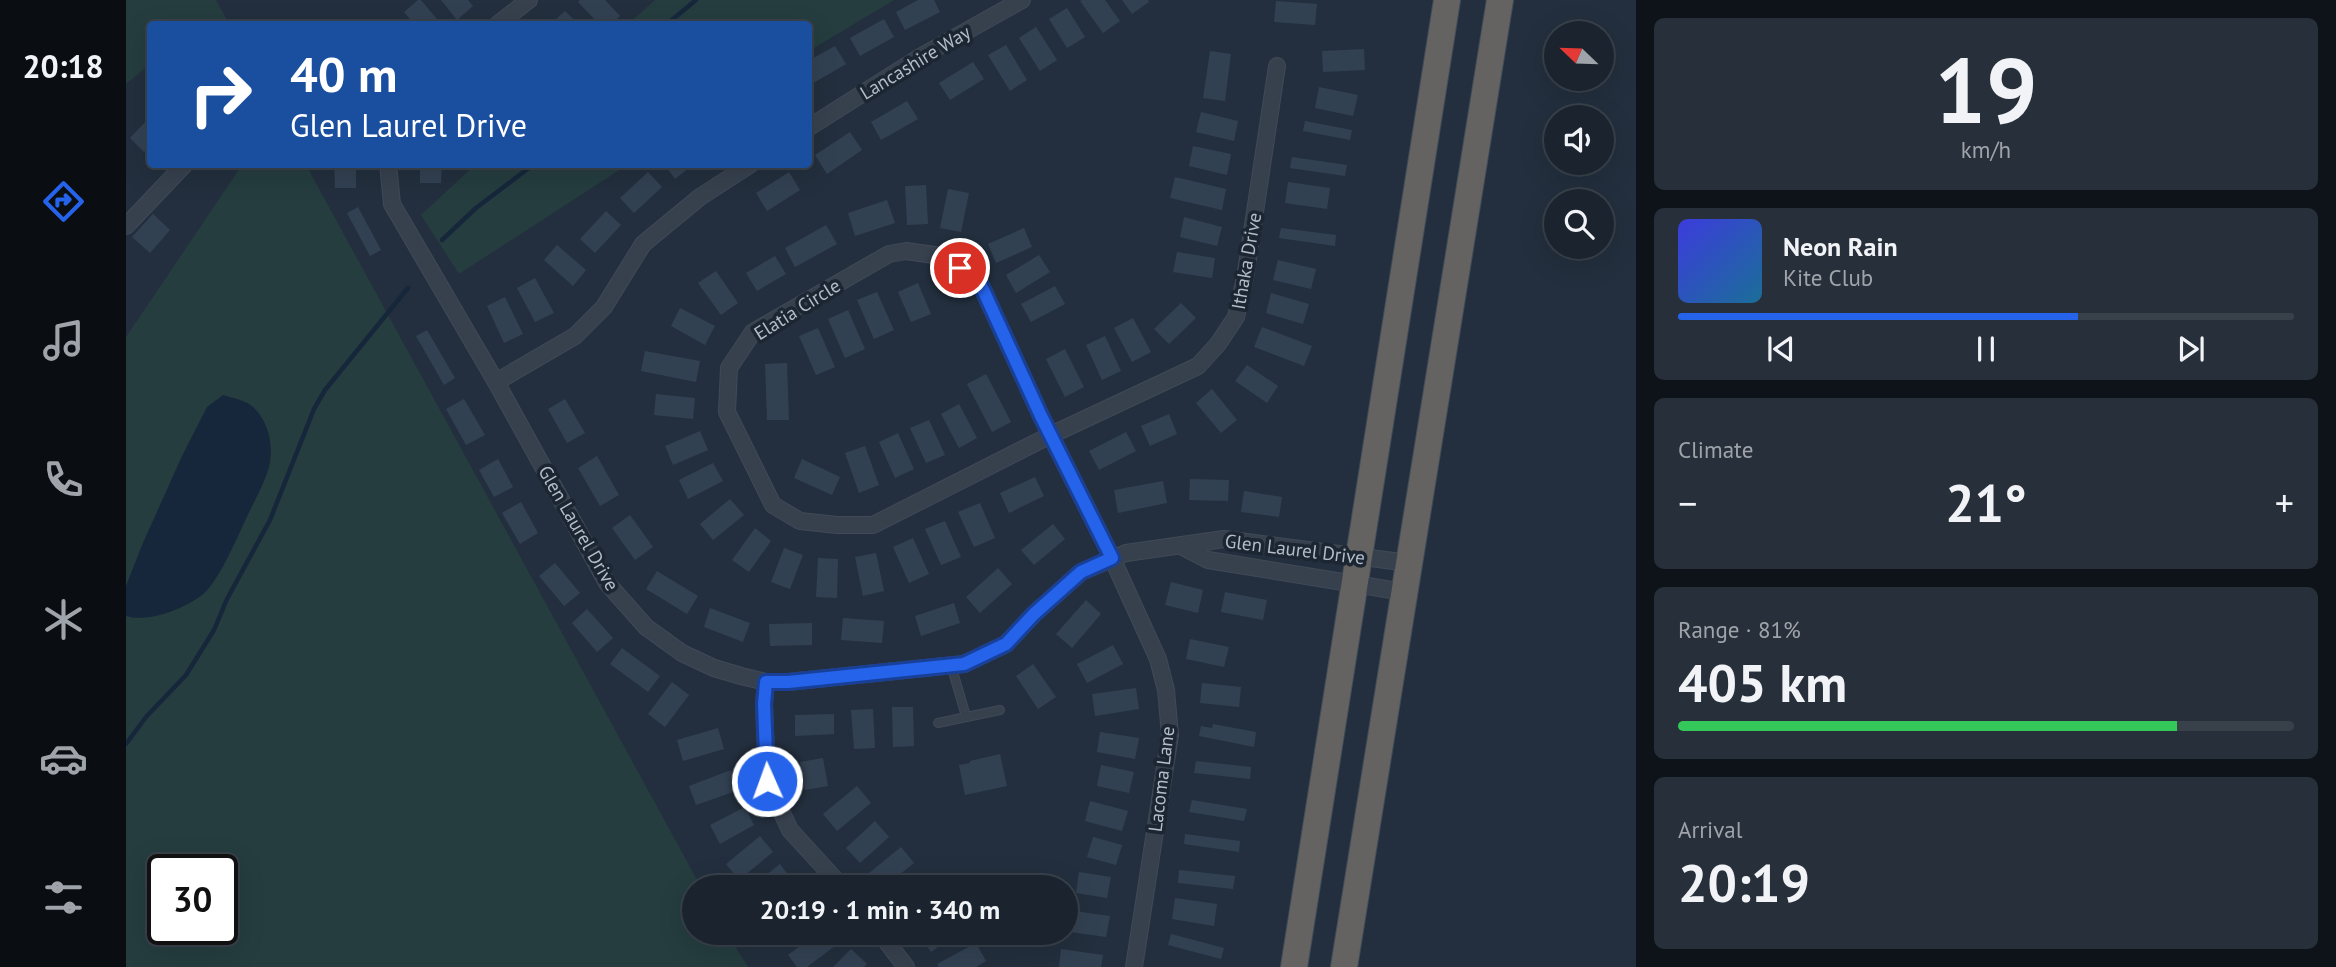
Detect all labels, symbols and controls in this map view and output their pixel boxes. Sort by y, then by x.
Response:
street label: Lancashire Way [855,20,975,104]
north arrow [1544,21,1614,91]
map controls [1544,21,1614,259]
text: 19 [1934,30,2038,148]
text: 40 m [290,42,397,106]
text: 20:18 [22,45,104,87]
icon: right [175,49,266,140]
text: Glen Laurel Drive [290,104,527,146]
button: sound [1544,105,1614,175]
text: km/h [1961,135,2011,164]
icon: directions [39,177,88,226]
button: search [1544,189,1614,259]
street label: Ithaka Drive [1226,211,1266,311]
text: Neon Rain [1783,230,1898,263]
pin [930,238,990,298]
icon: arrive [941,249,979,287]
text: Kite Club [1783,263,1873,292]
street label: Elatia Circle [749,273,845,345]
icon: music [39,316,88,365]
icon: previous [1762,330,1800,368]
icon: pause [1967,330,2005,368]
icon: next [2172,330,2210,368]
text: Climate [1678,435,1753,464]
icon: phone [39,455,88,504]
street label: Glen Laurel Drive [533,461,625,595]
text: 21° [1945,469,2027,536]
text: − [1678,478,1697,527]
text: + [2275,478,2294,527]
street label: Glen Laurel Drive [1224,529,1366,569]
icon: climate [39,595,88,644]
text: Range · 81% [1678,615,1801,644]
text: 405 km [1678,649,1847,716]
street label: Lacoma Lane [1143,725,1179,833]
icon: car [39,734,88,783]
position arrow [730,744,804,818]
text: Arrival [1678,815,1742,844]
text: 20:19 [1678,849,1810,916]
speed limit sign: 30 [147,854,238,945]
icon: filters [39,873,88,922]
text: 20:19 · 1 min · 340 m [760,893,1000,926]

